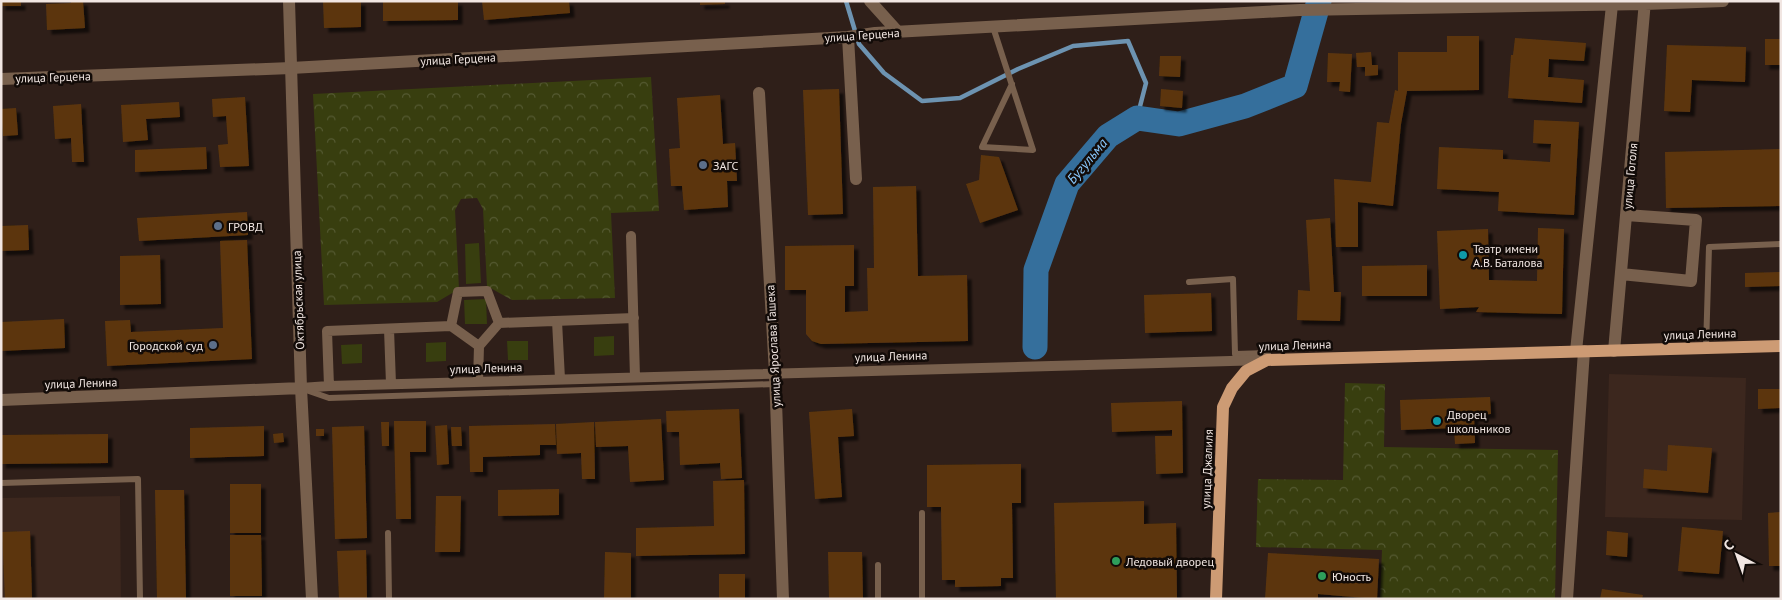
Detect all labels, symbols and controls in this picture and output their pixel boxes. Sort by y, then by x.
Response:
street label: улица Герцена [824,25,900,45]
street label: улица Герцена [420,50,496,68]
street label: улица Герцена [15,68,91,86]
water label: Бугульма [1063,135,1111,187]
street label: улица Гоголя [1620,142,1640,210]
place label: ЗАГС [713,158,739,173]
marker: ЗАГС [697,159,709,171]
place label: ГРОВД [228,219,263,234]
marker: ГРОВД [212,220,224,232]
place label: Театр имени А.В. Баталова [1473,241,1542,270]
marker: Театр имени А.В. Баталова [1457,249,1469,261]
street label: Октябрьская улица [289,250,307,350]
street label: улица Ярослава Гашека [762,284,784,408]
street label: улица Ленина [1663,325,1737,343]
street label: улица Ленина [1258,336,1332,354]
place label: Городской суд [129,338,204,353]
marker: Городской суд [207,339,219,351]
street label: улица Ленина [854,347,928,365]
street label: улица Ленина [449,359,523,377]
street label: улица Ленина [44,374,118,392]
place label: Дворец школьников [1447,407,1510,436]
marker: Дворец школьников [1431,415,1443,427]
street label: улица Джалиля [1198,429,1216,509]
north arrow [1712,530,1762,580]
text: С [1720,536,1737,555]
place label: Ледовый дворец [1125,554,1214,569]
marker: Ледовый дворец [1110,555,1122,567]
place label: Юность [1332,569,1372,584]
marker: Юность [1316,570,1328,582]

